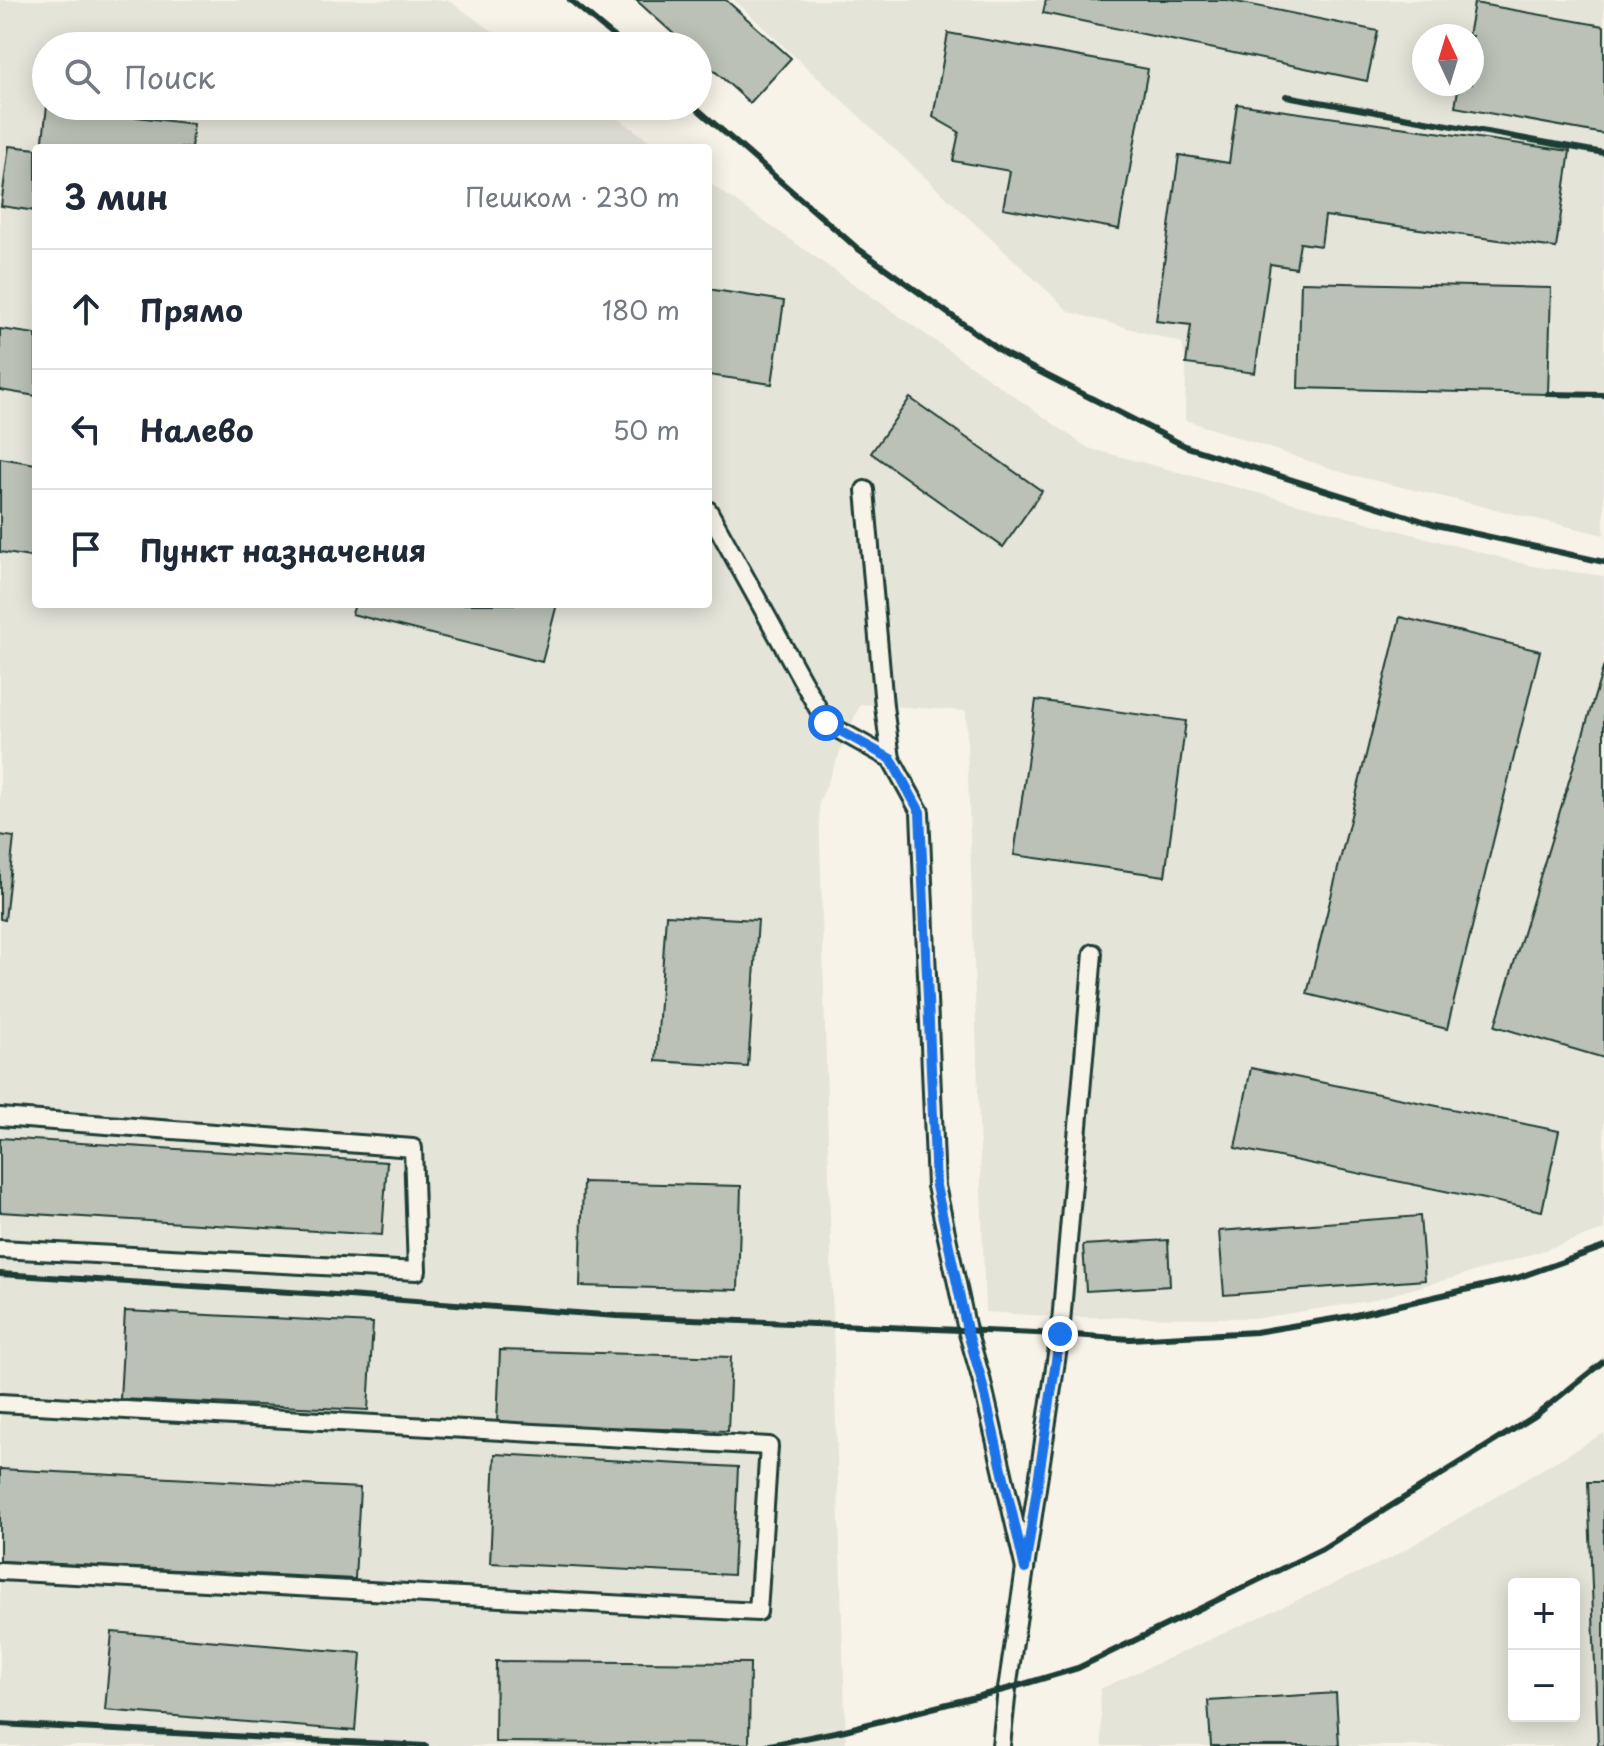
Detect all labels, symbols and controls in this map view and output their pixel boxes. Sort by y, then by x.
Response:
north arrow [1412,24,1484,96]
search box [32,32,712,120]
icon: search [60,54,104,98]
text: Поиск [124,54,215,99]
text: 3 мин [64,170,168,222]
text: Пешком · 230 m [465,177,680,216]
icon: ahead [64,287,108,331]
text: Прямо [140,287,243,332]
text: 180 m [602,290,680,329]
icon: left [64,407,108,451]
text: Налево [140,407,254,452]
text: 50 m [613,410,680,449]
icon: arrive [64,527,108,571]
text: Пункт назначения [140,527,426,572]
route start [808,705,844,741]
route end [1042,1316,1078,1352]
map controls [1508,1578,1580,1722]
button: + [1508,1578,1580,1650]
button: − [1508,1650,1580,1722]

